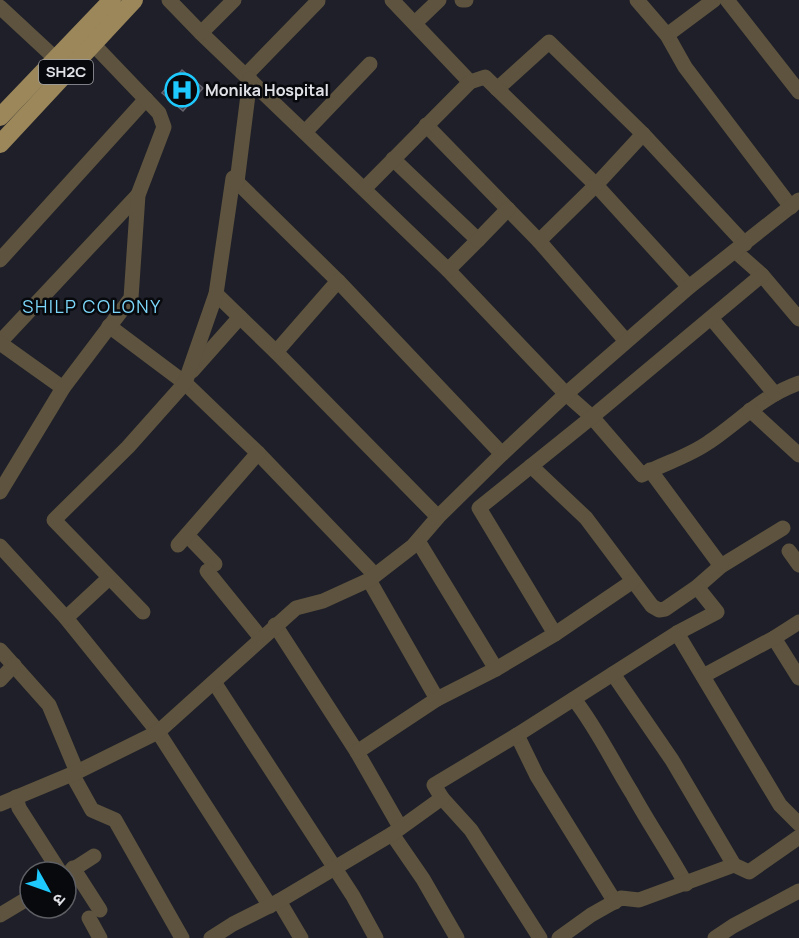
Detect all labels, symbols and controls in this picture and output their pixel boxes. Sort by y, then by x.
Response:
road number: SH2C [39,60,93,84]
hospital icon: Monika Hospital [164,72,200,108]
place label: Monika Hospital [205,79,329,101]
district label: SHILP COLONY [22,294,162,318]
north arrow [18,860,78,920]
text: उ [48,889,71,911]

